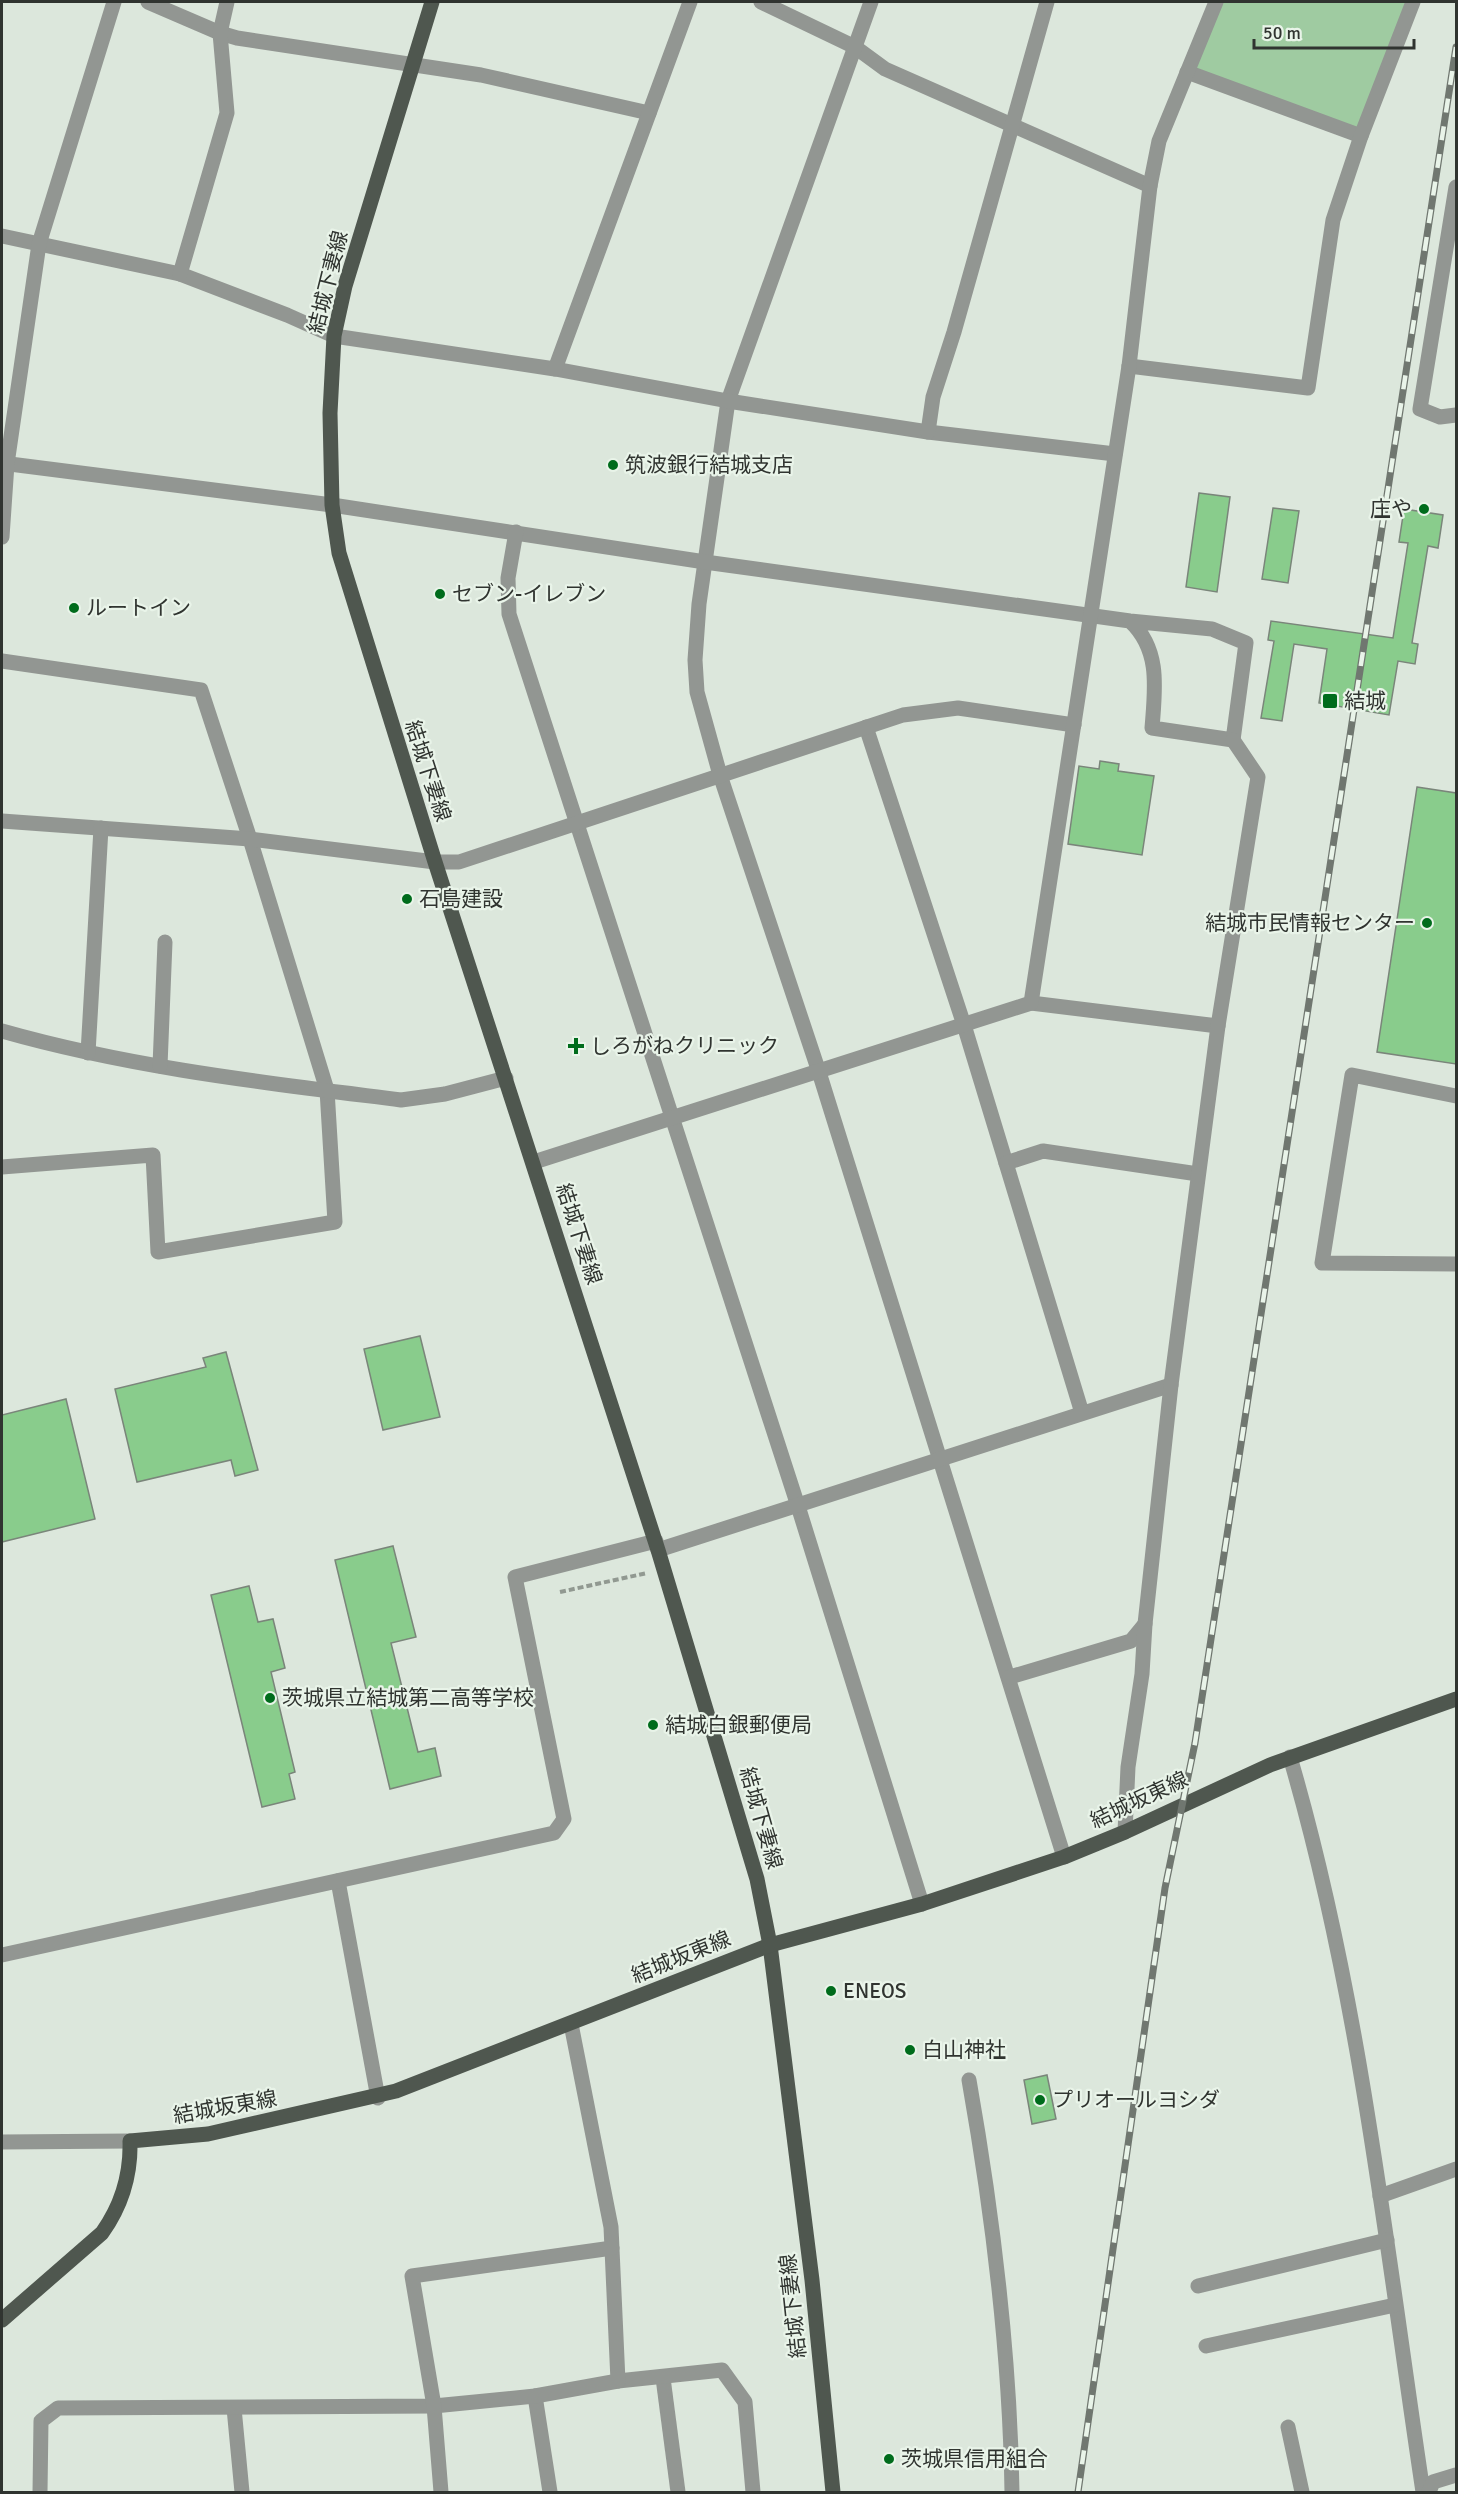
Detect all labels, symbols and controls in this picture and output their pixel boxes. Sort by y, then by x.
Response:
scale bar [1254,12,1414,50]
text: 50 m [1263,22,1301,44]
street label: 結城下妻線 [303,228,353,336]
place label: 筑波銀行結城支店 [625,452,793,478]
marker: 筑波銀行結城支店 [606,458,620,472]
place label: 庄や [1370,496,1412,522]
marker: 庄や [1417,502,1431,516]
place label: セブン-イレブン [452,581,606,607]
marker: セブン-イレブン [433,587,447,601]
place label: ルートイン [86,595,191,621]
marker: ルートイン [67,601,81,615]
place label: 結城 [1344,688,1386,714]
marker: 結城 [1321,692,1339,710]
street label: 結城下妻線 [399,717,457,825]
place label: 石島建設 [419,886,503,912]
marker: 石島建設 [400,892,414,906]
place label: 結城市民情報センター [1205,910,1415,936]
marker: 結城市民情報センター [1420,916,1434,930]
place label: しろがねクリニック [590,1033,779,1059]
marker: しろがねクリニック [567,1037,585,1055]
street label: 結城下妻線 [550,1180,608,1288]
place label: 茨城県立結城第二高等学校 [282,1685,534,1711]
marker: 茨城県立結城第二高等学校 [263,1691,277,1705]
place label: 結城白銀郵便局 [665,1712,812,1738]
marker: 結城白銀郵便局 [646,1718,660,1732]
street label: 結城下妻線 [734,1764,788,1872]
street label: 結城坂東線 [1086,1766,1192,1834]
street label: 結城坂東線 [627,1925,735,1989]
place label: ENEOS [843,1978,906,2004]
marker: ENEOS [824,1984,838,1998]
place label: 白山神社 [922,2037,1006,2063]
marker: 白山神社 [903,2043,917,2057]
street label: 結城坂東線 [171,2085,279,2129]
place label: プリオールヨシダ [1052,2087,1220,2113]
marker: プリオールヨシダ [1033,2093,1047,2107]
street label: 結城下妻線 [775,2252,811,2360]
place label: 茨城県信用組合 [901,2446,1048,2472]
marker: 茨城県信用組合 [882,2452,896,2466]

